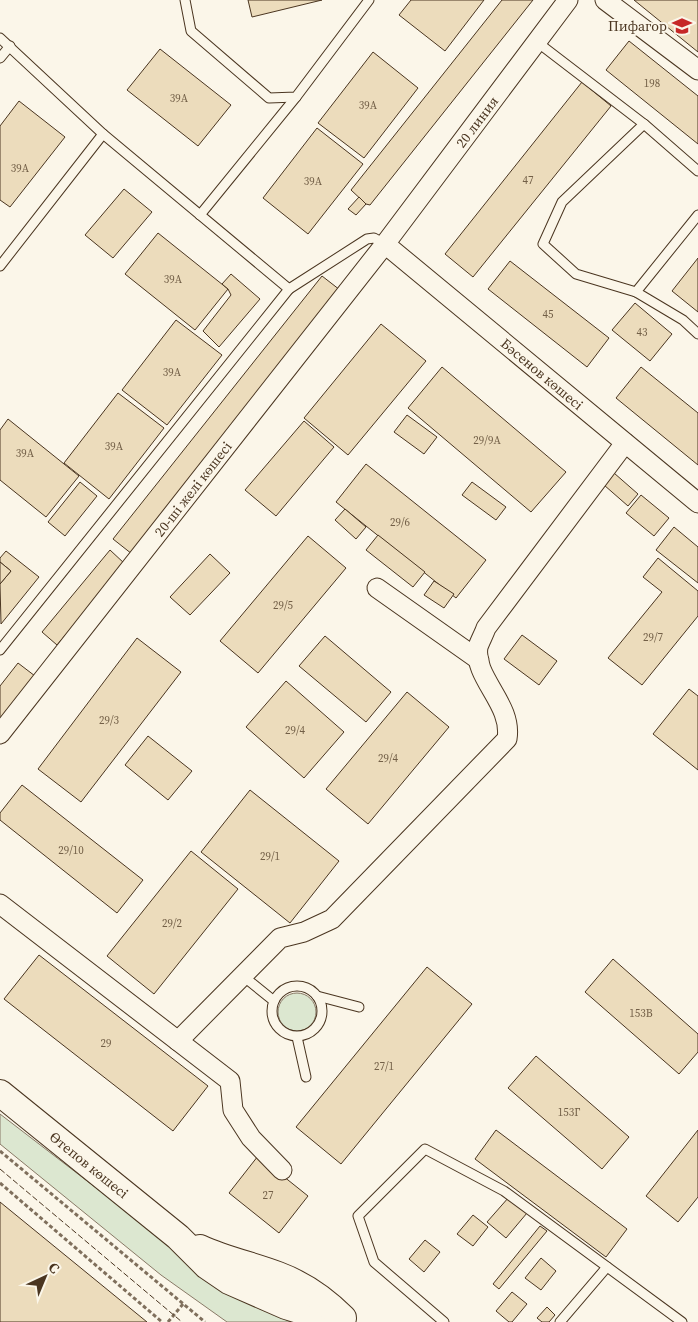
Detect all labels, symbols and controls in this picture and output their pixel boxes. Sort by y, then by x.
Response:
school or university icon: Пифагор [671,15,693,37]
place label: Пифагор [608,16,667,36]
house number: 198 [644,76,660,91]
house number: 39А [170,91,189,106]
street label: 20 линия [451,92,503,152]
house number: 39А [359,98,378,113]
house number: 39А [11,161,30,176]
house number: 47 [523,173,534,188]
house number: 39А [304,174,323,189]
house number: 39А [164,272,183,287]
house number: 45 [543,307,554,322]
house number: 43 [637,325,648,340]
street label: Бәсенов көшесі [497,334,587,414]
house number: 39А [163,365,182,380]
house number: 29/9А [473,433,501,448]
street label: 20-ші желі көшесі [150,437,236,541]
house number: 39А [105,439,124,454]
house number: 39А [16,446,35,461]
house number: 29/6 [390,515,411,530]
house number: 29/5 [273,598,294,613]
house number: 29/7 [643,630,664,645]
house number: 29/3 [99,713,120,728]
house number: 29/4 [285,723,306,738]
house number: 29/4 [378,751,399,766]
house number: 29/10 [58,843,84,858]
house number: 29/1 [260,849,280,864]
house number: 29/2 [162,916,183,931]
house number: 153В [629,1006,653,1021]
house number: 29 [101,1036,112,1051]
house number: 27/1 [374,1059,394,1074]
house number: 153Г [558,1105,580,1120]
street label: Өтепов көшесі [45,1127,133,1203]
house number: 27 [263,1188,274,1203]
north arrow [20,1252,70,1302]
text: С [44,1257,64,1278]

